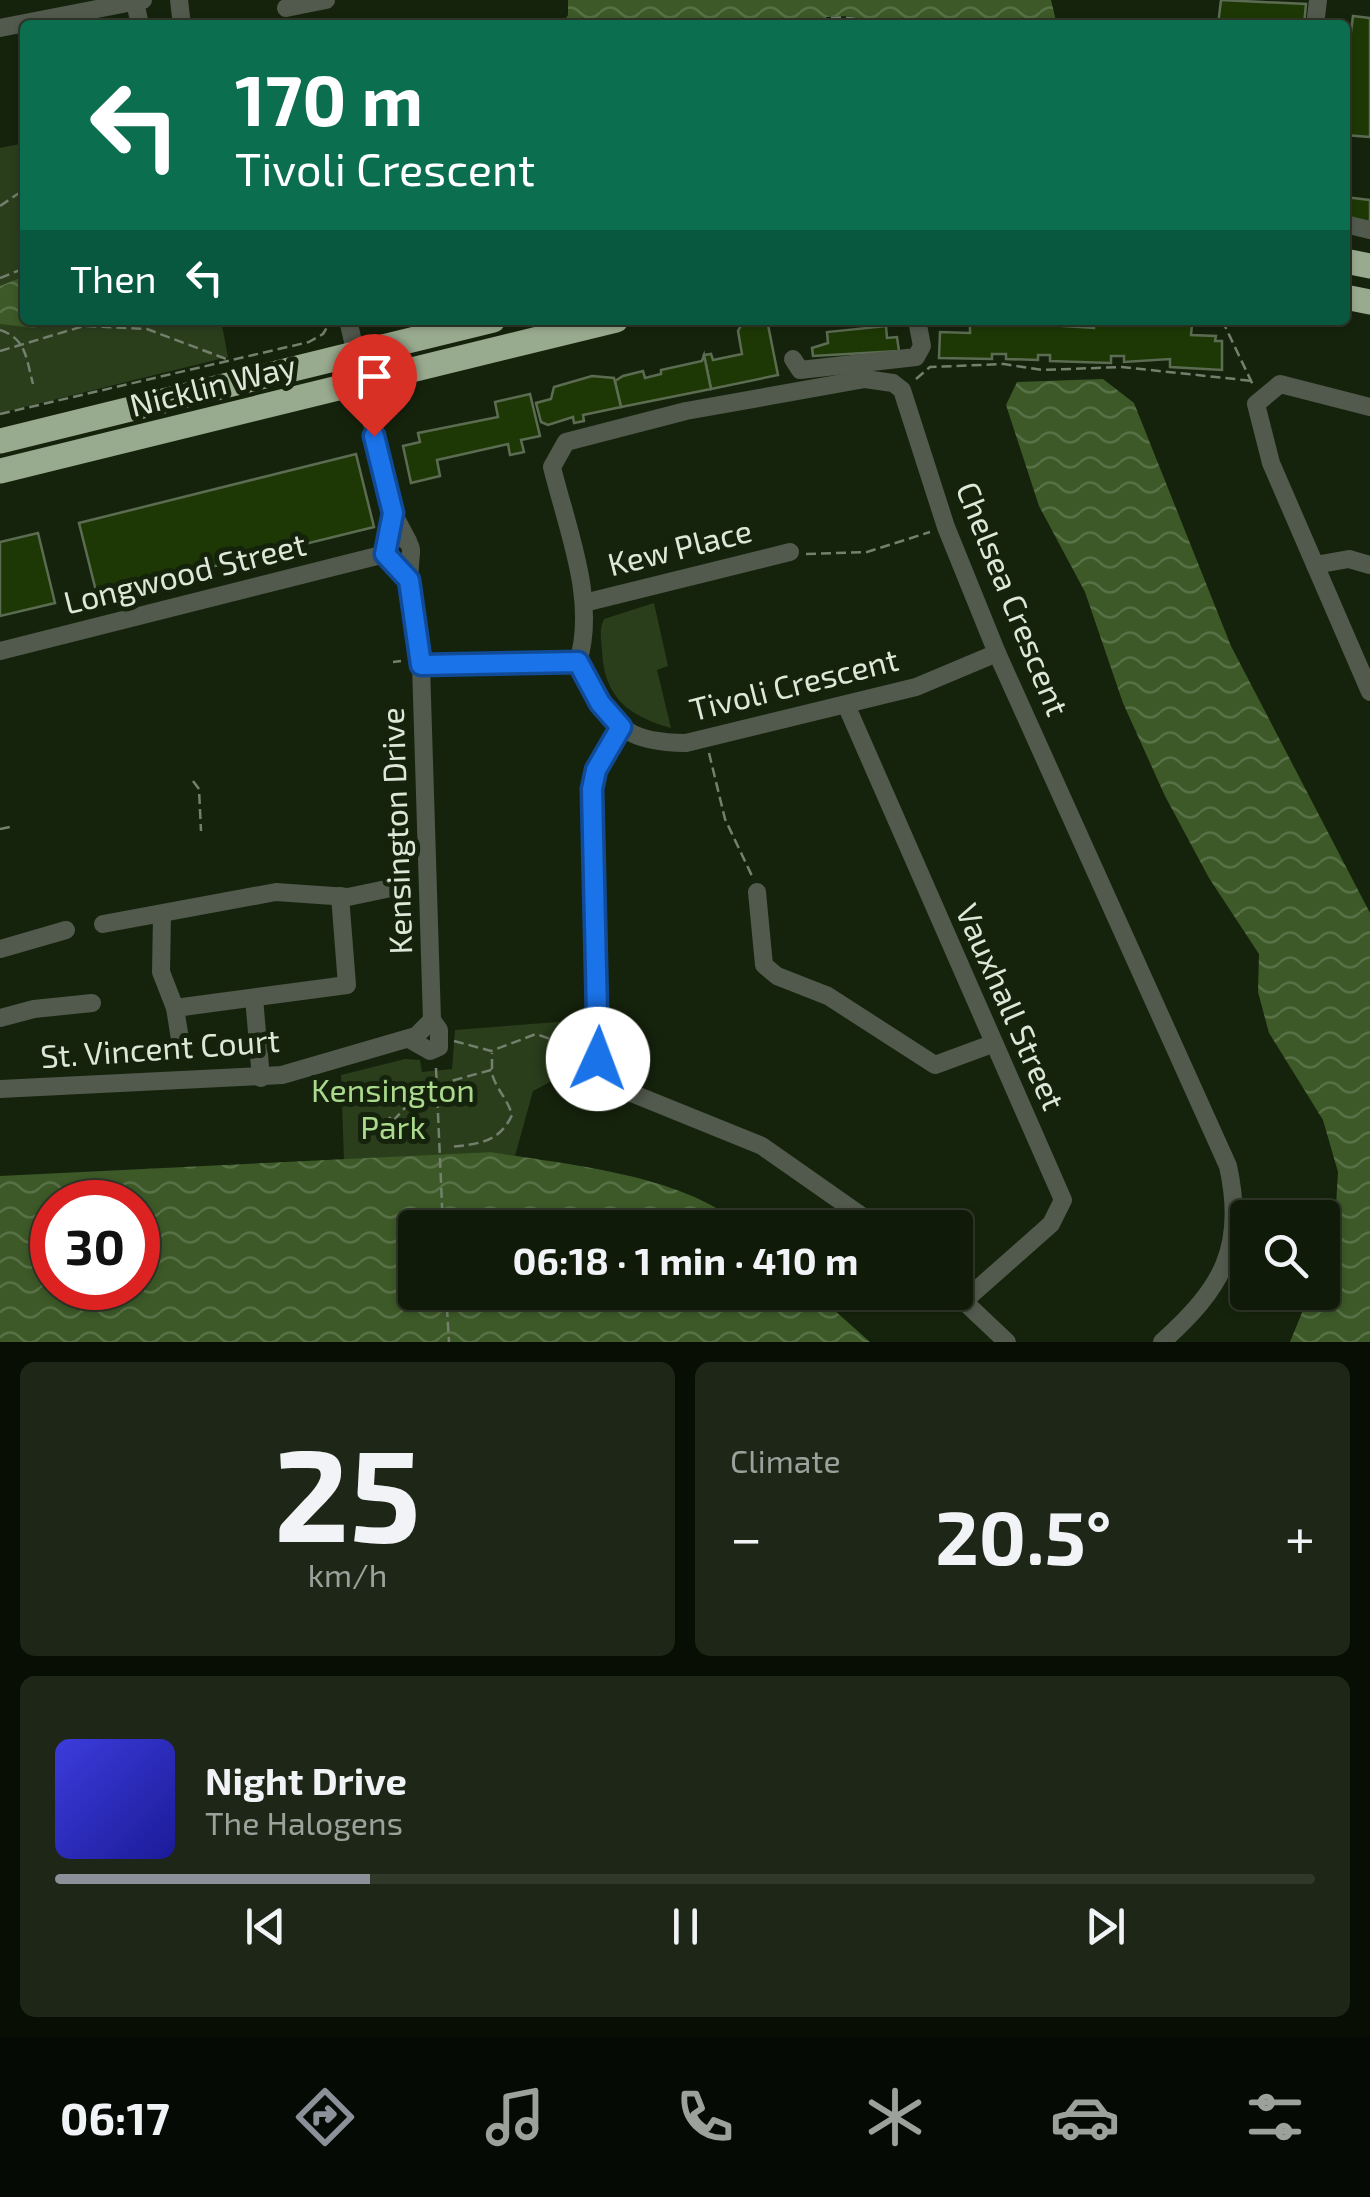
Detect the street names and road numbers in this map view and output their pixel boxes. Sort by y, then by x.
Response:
street label: Nicklin Way [126,345,299,423]
street label: Chelsea Crescent [950,476,1078,721]
street label: Kew Place [604,510,755,582]
street label: Longwood Street [60,524,309,620]
street label: Tivoli Crescent [685,639,902,727]
street label: Kensington Drive [372,707,418,955]
street label: Vauxhall Street [949,897,1074,1115]
street label: St. Vincent Court [39,1020,281,1074]

